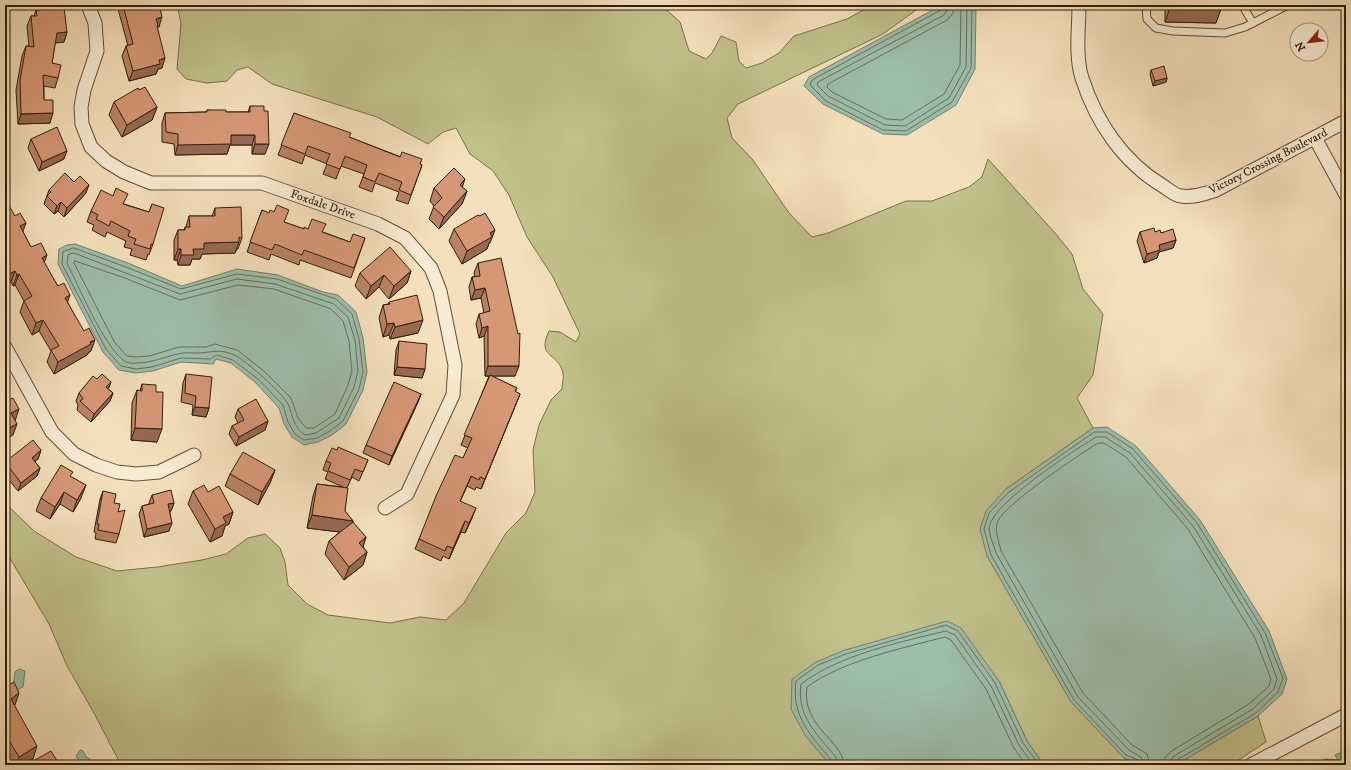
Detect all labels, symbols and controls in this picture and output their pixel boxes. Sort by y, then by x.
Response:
north arrow [1289,22,1329,62]
text: N [1293,39,1309,53]
street label: Victory Crossing Boulevard [1206,125,1330,198]
street label: Foxdale Drive [288,186,357,223]

